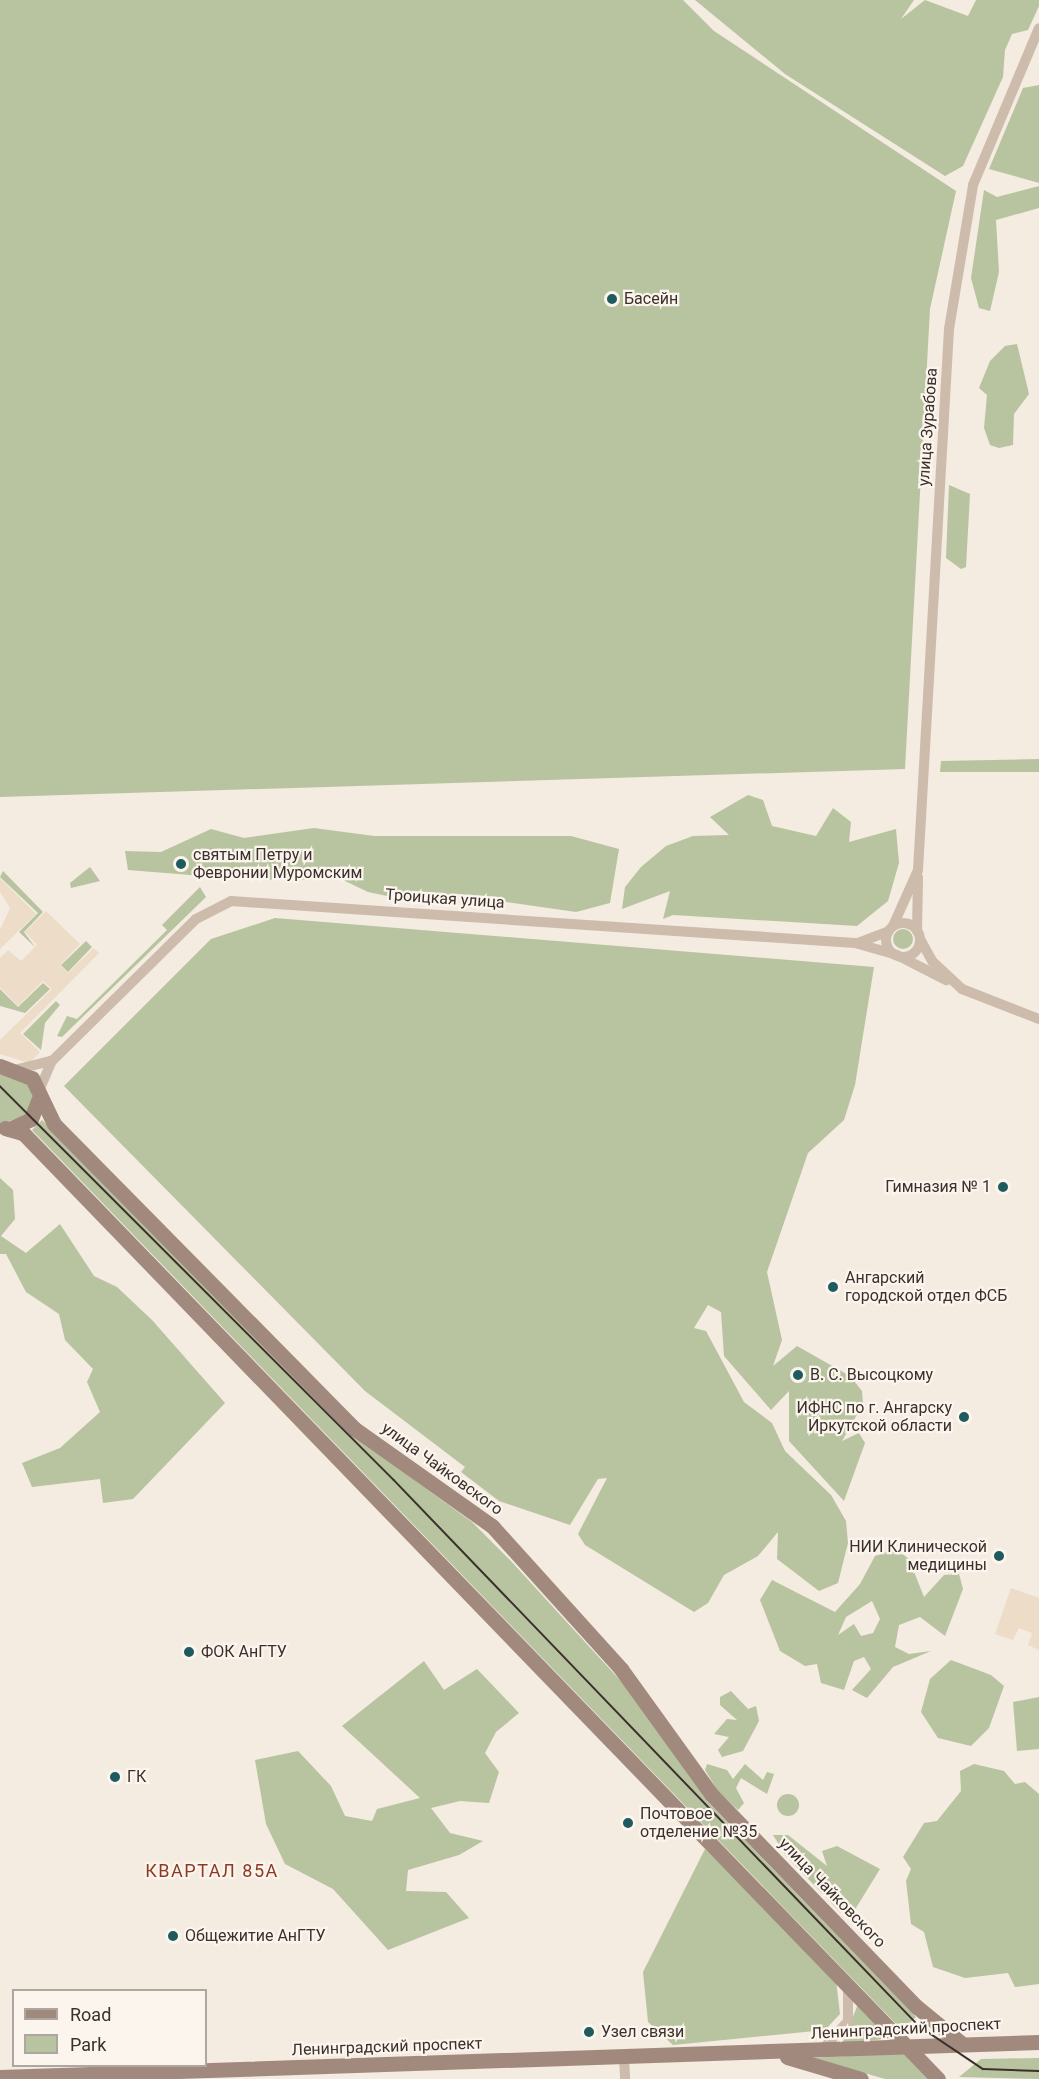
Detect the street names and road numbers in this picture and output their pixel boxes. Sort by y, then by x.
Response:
street label: улица Зурабова [914,367,942,487]
street label: Троицкая улица [385,885,505,913]
street label: улица Чайковского [378,1419,506,1519]
street label: улица Чайковского [775,1834,889,1952]
street label: Ленинградский проспект [810,2014,1002,2044]
street label: Ленинградский проспект [291,2034,483,2060]

